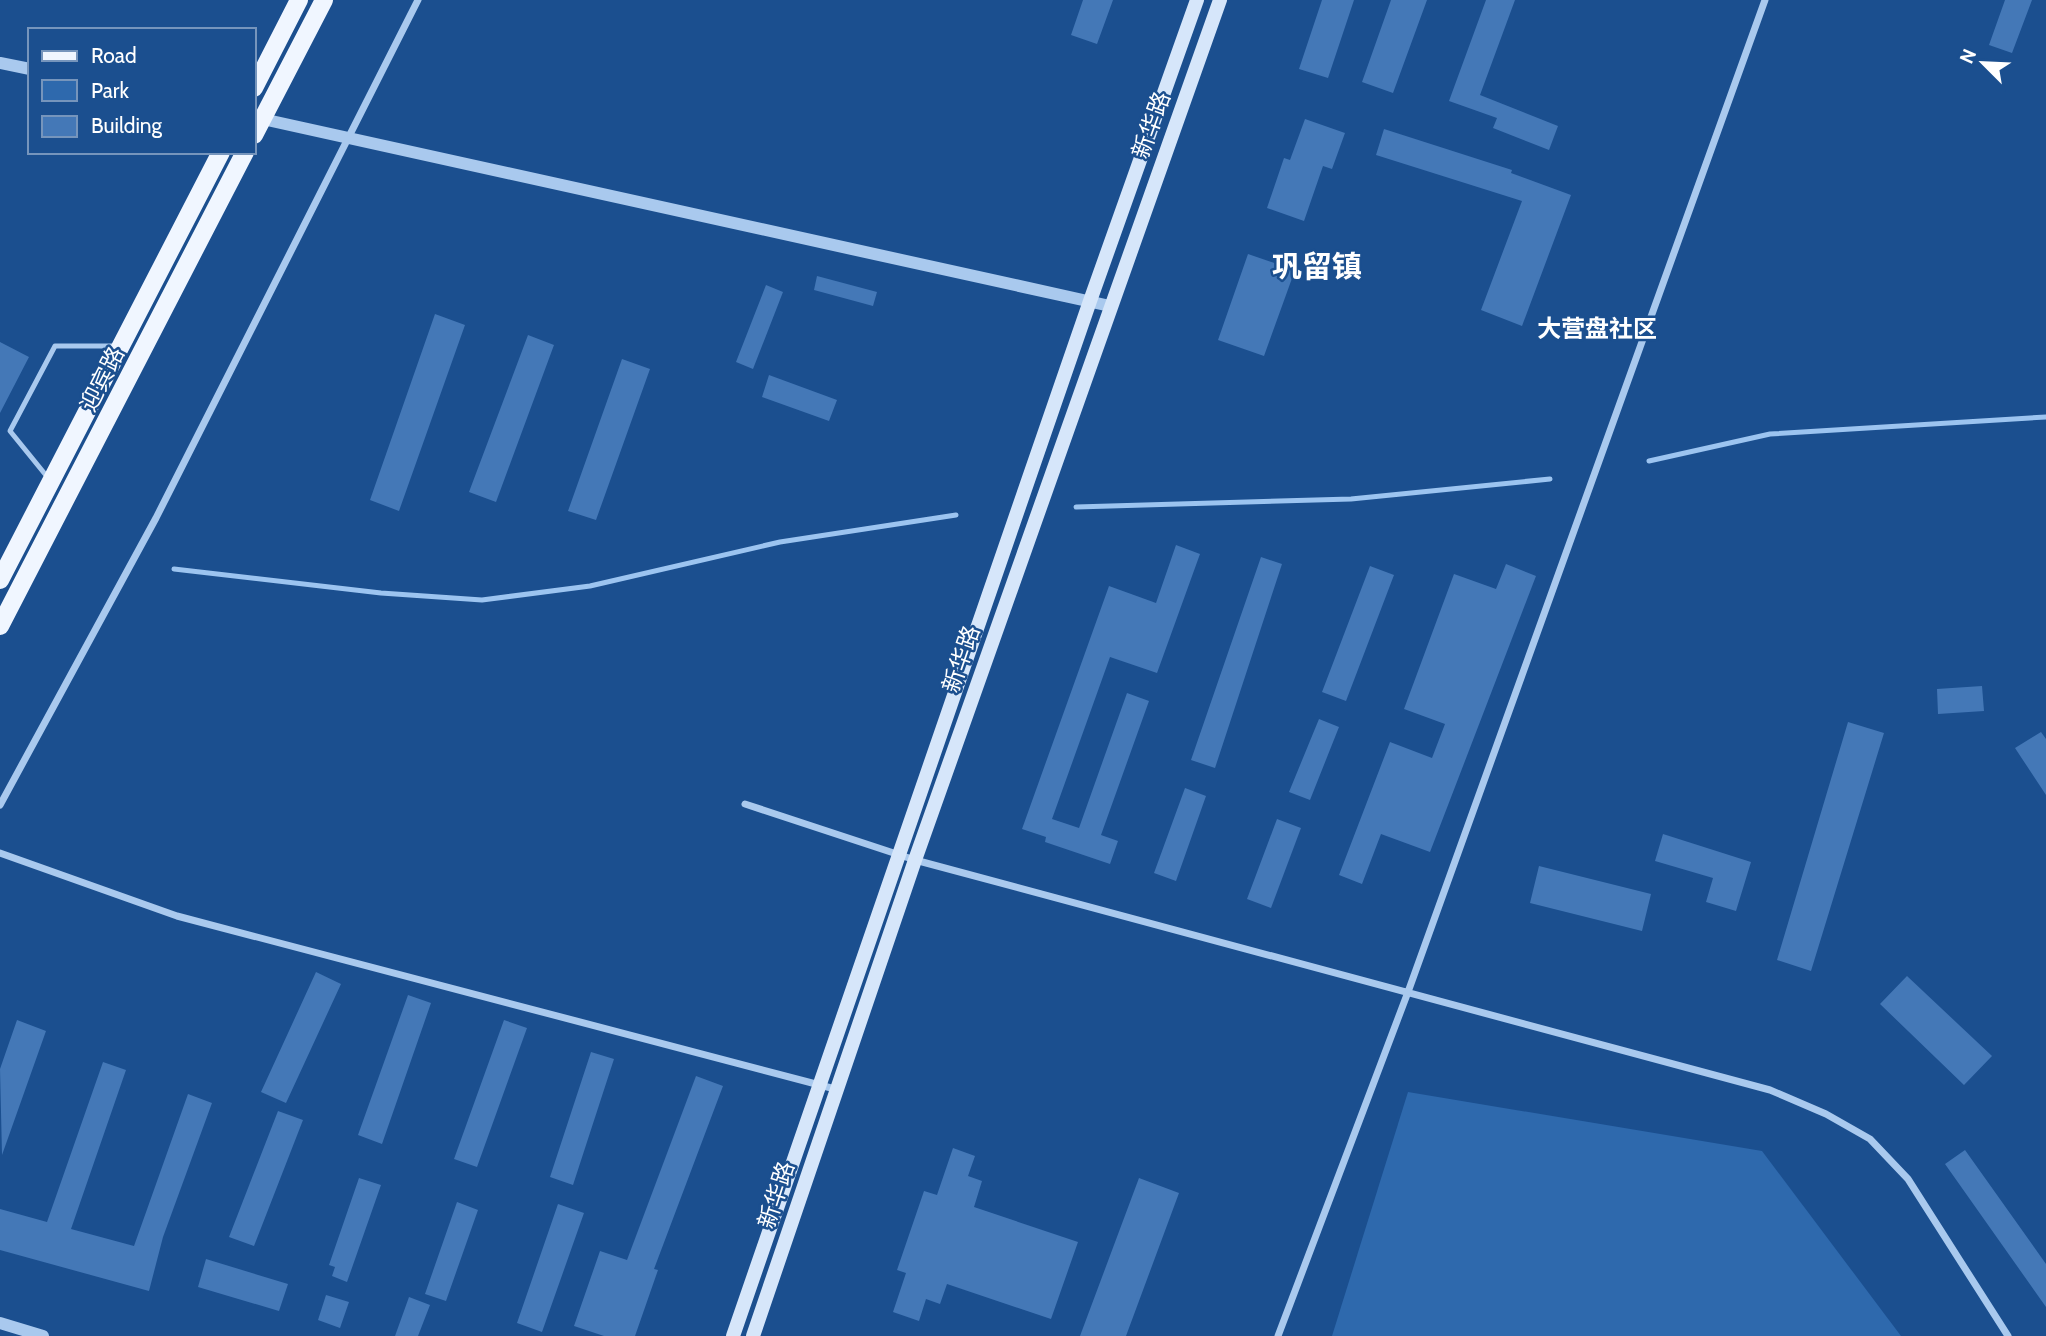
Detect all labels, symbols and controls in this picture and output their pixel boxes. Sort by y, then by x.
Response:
legend [28,28,256,154]
north arrow [1948,28,2018,98]
text: Road [91,43,137,68]
text: N [1955,45,1981,67]
text: Park [91,78,129,103]
street label: 新华路 [1126,88,1176,162]
text: Building [91,113,163,138]
district label: 巩留镇 [1272,248,1362,285]
district label: 大营盘社区 [1537,314,1657,343]
street label: 迎宾路 [74,342,130,416]
street label: 新华路 [937,622,985,696]
street label: 新华路 [752,1158,800,1232]

